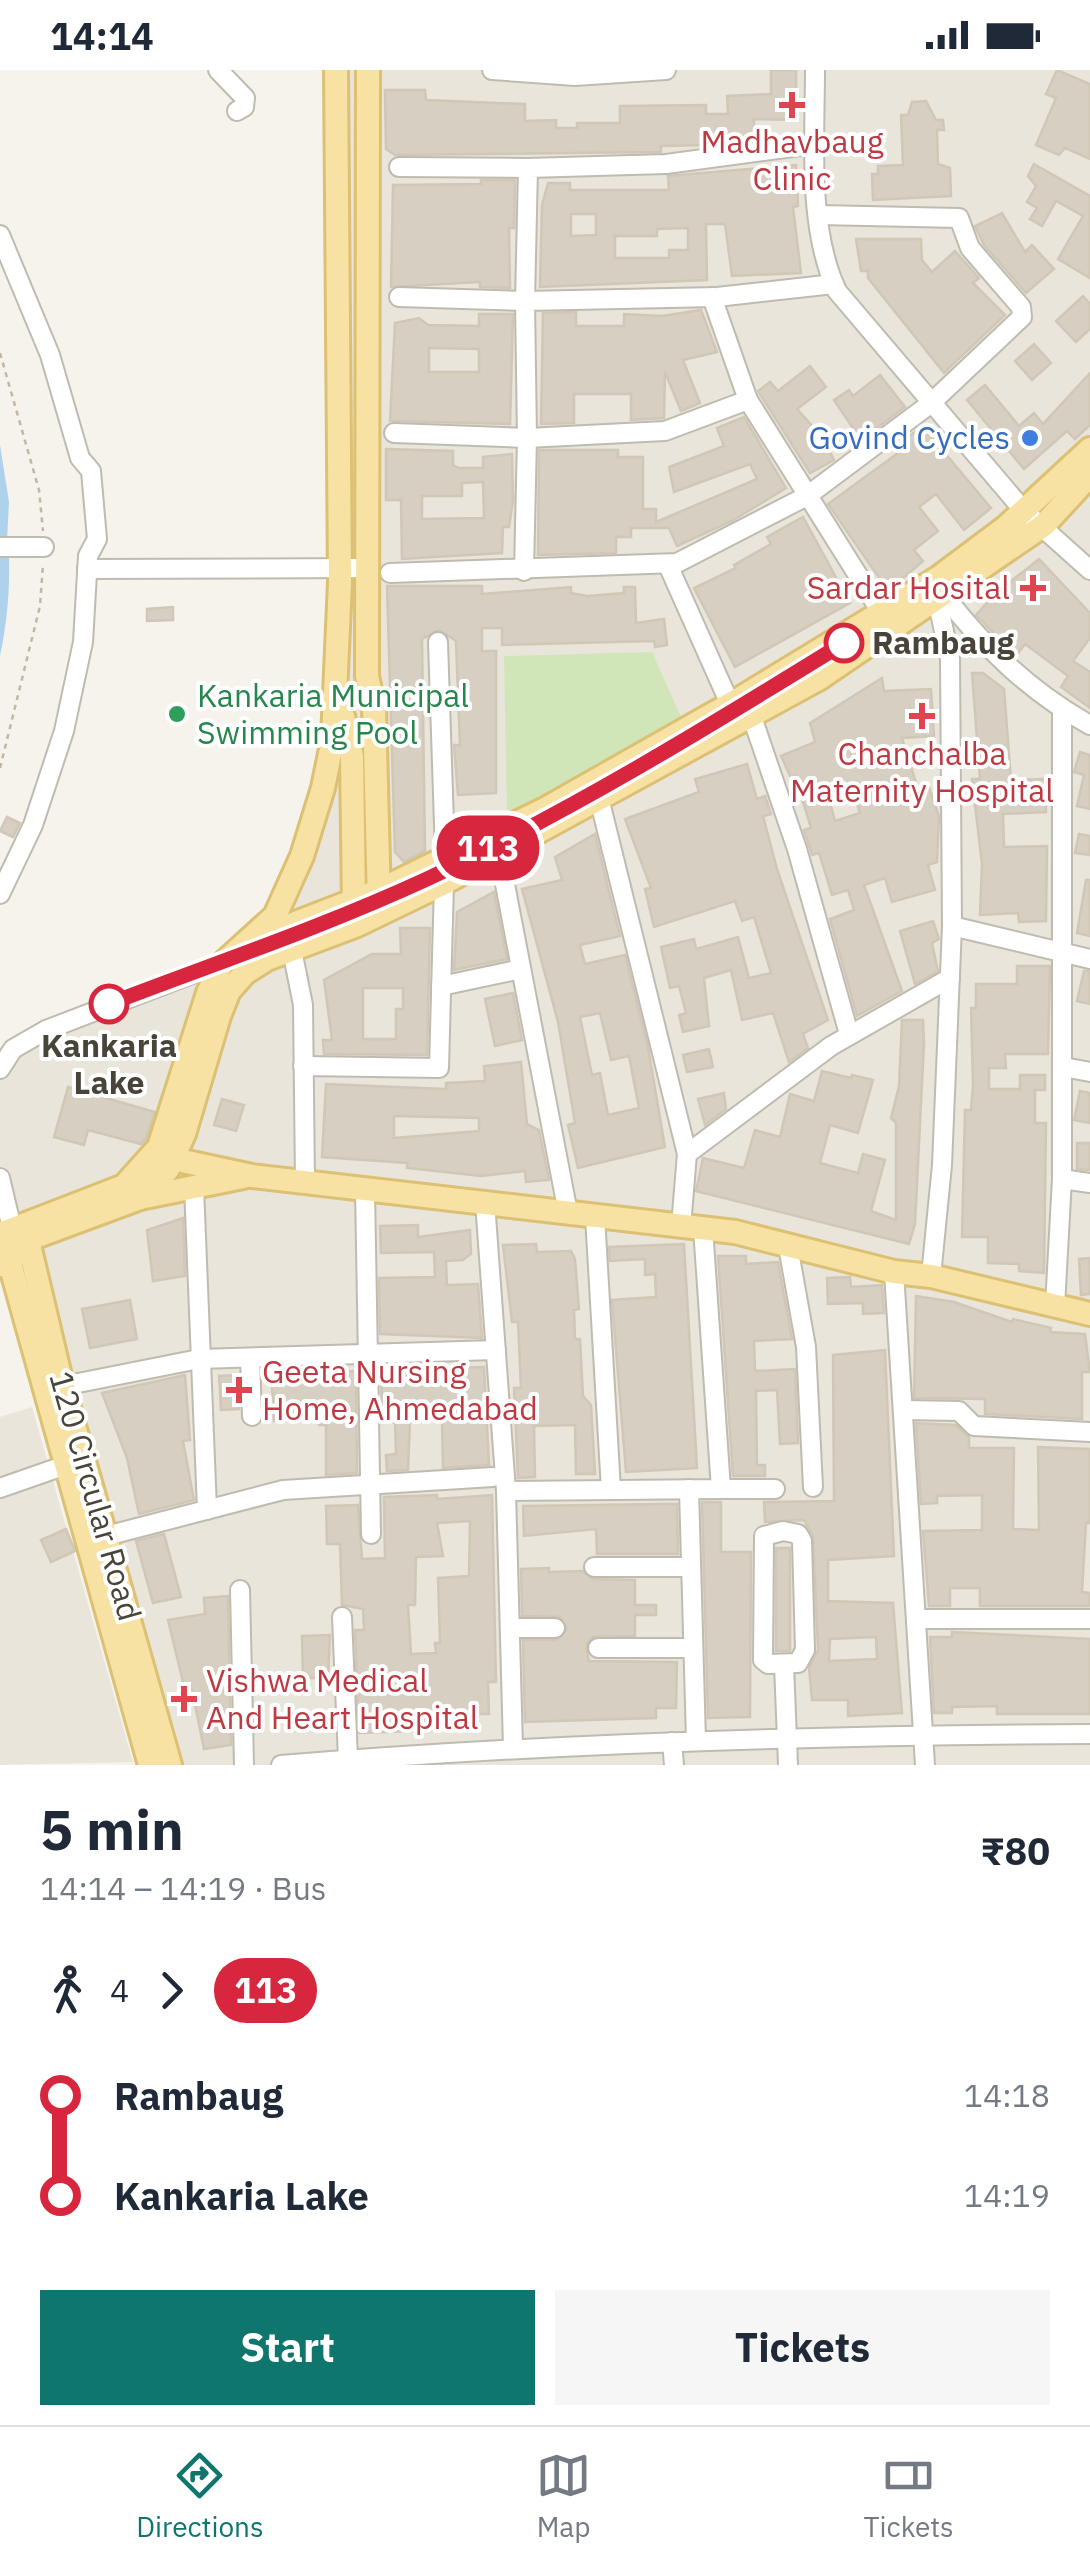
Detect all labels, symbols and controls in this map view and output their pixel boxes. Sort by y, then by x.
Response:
text: 14:14 [50,11,154,60]
marker: Madhavbaug Clinic [779,92,805,118]
place label: Madhavbaug Clinic [700,120,884,199]
place label: Govind Cycles [808,416,1010,458]
marker: Govind Cycles [1019,427,1041,449]
place label: Sardar Hosital [807,566,1010,608]
marker: Sardar Hosital [1020,575,1046,601]
place label: Rambaug [872,621,1015,663]
marker: Rambaug [825,624,863,662]
place label: Kankaria Municipal Swimming Pool [197,674,469,753]
marker: Kankaria Municipal Swimming Pool [166,703,188,725]
marker: Chanchalba Maternity Hospital [909,703,935,729]
place label: Chanchalba Maternity Hospital [790,732,1054,811]
line badge: 113 [430,816,546,880]
text: 113 [456,825,520,871]
marker: Kankaria Lake [90,985,128,1023]
place label: Kankaria Lake [41,1024,177,1103]
place label: Geeta Nursing Home, Ahmedabad [262,1350,538,1429]
street label: 120 Circular Road [40,1366,152,1625]
marker: Geeta Nursing Home, Ahmedabad [226,1377,252,1403]
place label: Vishwa Medical And Heart Hospital [206,1659,478,1738]
marker: Vishwa Medical And Heart Hospital [171,1686,197,1712]
text: 5 min [40,1794,184,1865]
text: ₹80 [980,1826,1050,1875]
text: 14:14 – 14:19 · Bus [40,1867,326,1909]
icon: walk [40,1963,95,2018]
icon: forward [144,1963,199,2018]
text: 113 [234,1967,297,2013]
text: 4 [110,1969,129,2011]
text: Rambaug [114,2071,283,2120]
text: 14:18 [964,2074,1050,2116]
text: Kankaria Lake [114,2171,369,2220]
text: 14:19 [964,2174,1050,2216]
button: Start [40,2290,535,2405]
button: Tickets [555,2290,1050,2405]
tab: Directions [136,2448,264,2545]
tab: Map [536,2448,591,2545]
tab: Tickets [864,2448,954,2545]

